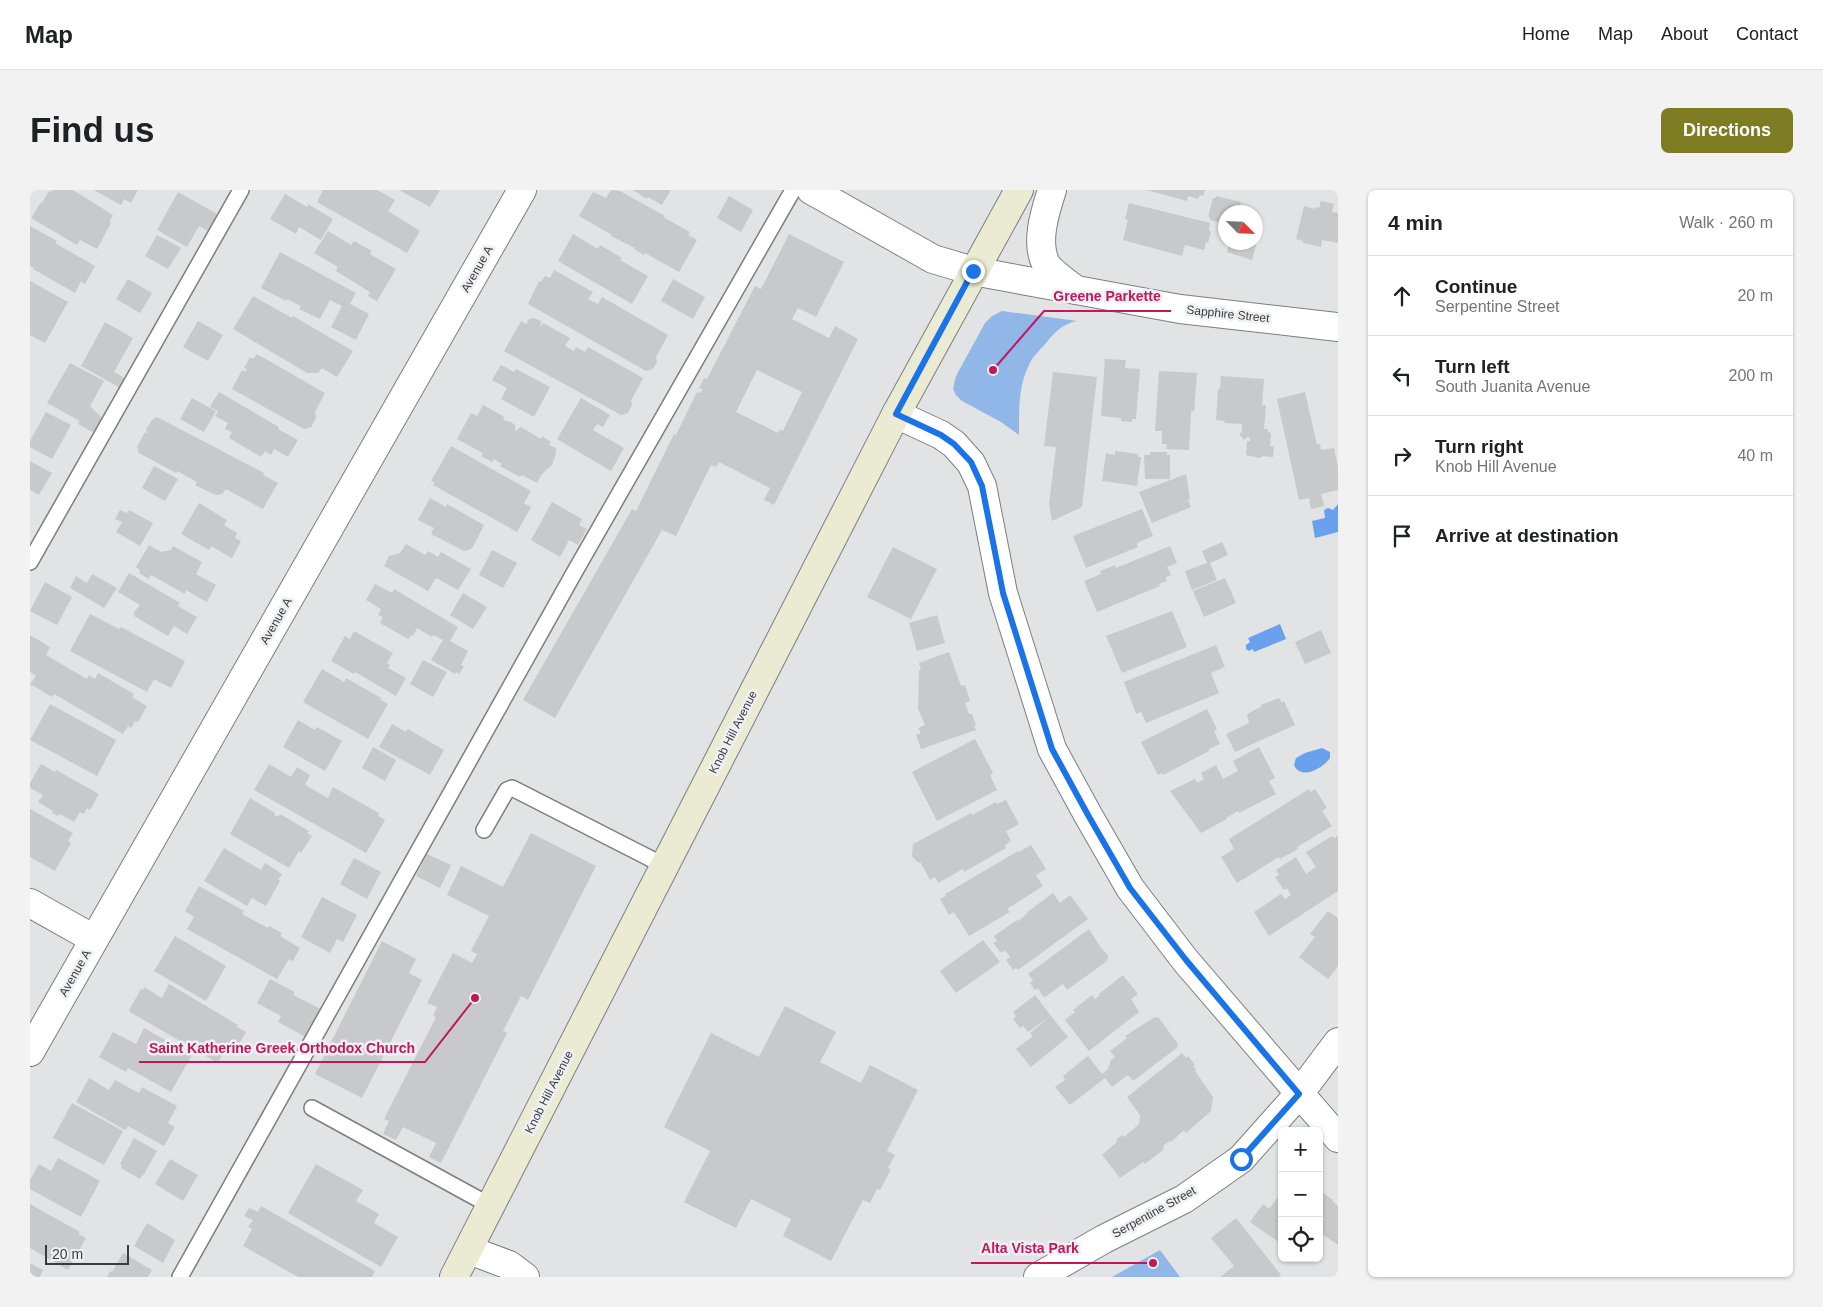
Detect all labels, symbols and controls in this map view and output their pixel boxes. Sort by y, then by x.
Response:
text: Map [25,21,73,48]
text: Home [1522,24,1570,44]
text: Map [1598,24,1633,44]
text: About [1661,24,1708,44]
text: Contact [1736,24,1798,44]
button: Directions [1661,108,1793,153]
text: Find us [30,110,154,149]
north arrow [1218,205,1263,250]
text: 4 min [1388,211,1443,234]
text: Walk · 260 m [1679,214,1773,231]
street label: Avenue A [458,243,496,295]
route end [962,260,985,283]
text: Continue [1435,276,1517,297]
callout: Greene Parkette [1044,282,1171,311]
icon: ahead [1388,282,1416,310]
text: 20 m [1737,287,1773,304]
text: Greene Parkette [1053,288,1161,304]
text: Serpentine Street [1435,298,1560,315]
street label: Sapphire Street [1186,303,1271,325]
text: Turn left [1435,356,1510,377]
icon: left [1388,362,1416,390]
text: 200 m [1729,367,1773,384]
text: South Juanita Avenue [1435,378,1590,395]
text: Turn right [1435,436,1523,457]
icon: right [1388,442,1416,470]
text: 40 m [1737,447,1773,464]
text: Knob Hill Avenue [1435,458,1557,475]
icon: arrive [1388,522,1416,550]
text: Arrive at destination [1435,525,1619,546]
street label: Avenue A [257,595,295,647]
street label: Knob Hill Avenue [706,688,760,776]
street label: Avenue A [56,947,94,999]
callout: Saint Katherine Greek Orthodox Church [139,1033,425,1062]
text: Saint Katherine Greek Orthodox Church [149,1040,415,1056]
street label: Knob Hill Avenue [522,1048,576,1136]
map controls [1278,1127,1323,1262]
button: + [1278,1127,1323,1172]
route start [1230,1148,1253,1171]
button: − [1278,1172,1323,1217]
street label: Serpentine Street [1110,1183,1199,1241]
button: locate [1278,1217,1323,1262]
callout: Alta Vista Park [971,1234,1089,1263]
text: Alta Vista Park [981,1240,1079,1256]
scale bar [45,1242,129,1265]
text: 20 m [52,1246,83,1262]

